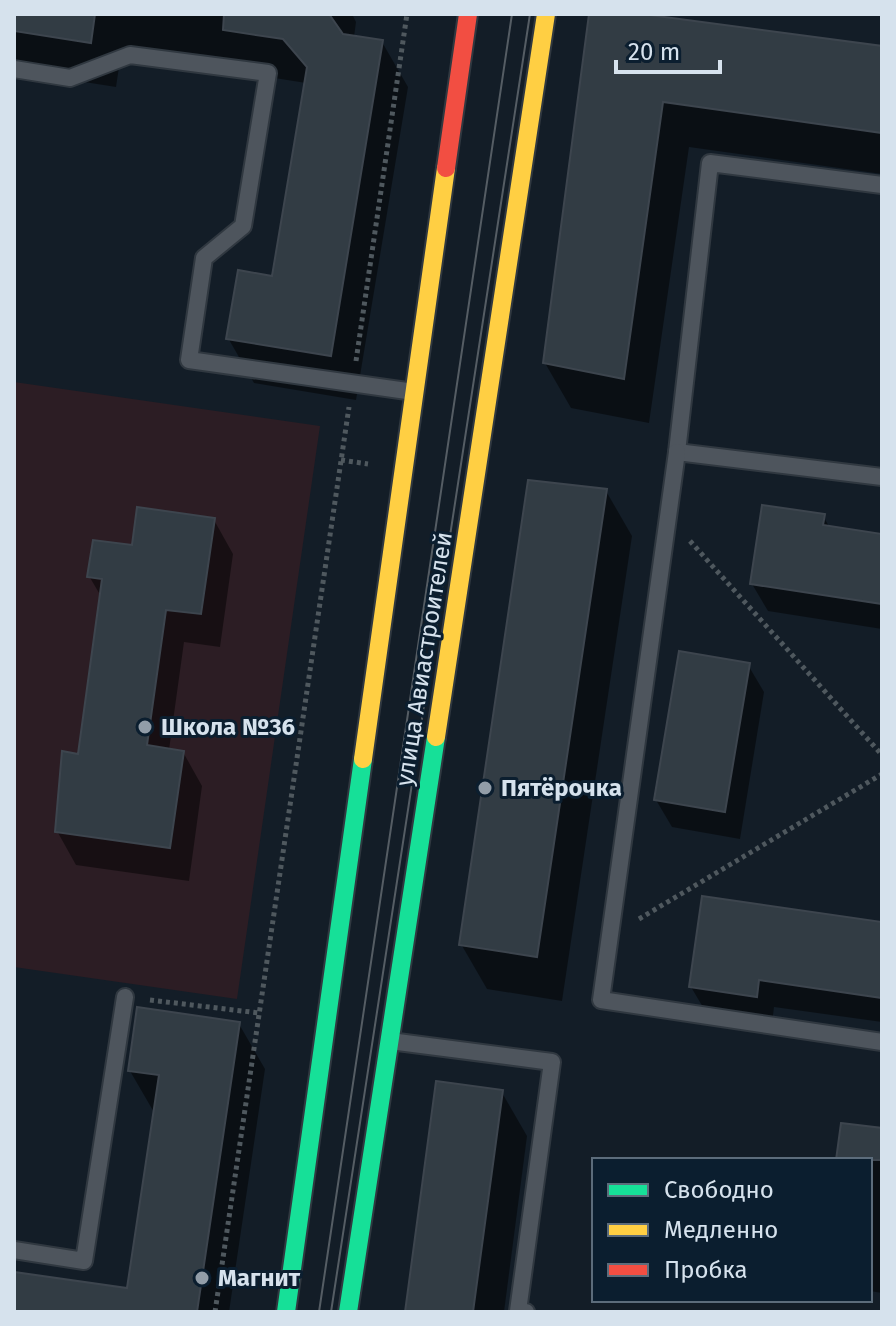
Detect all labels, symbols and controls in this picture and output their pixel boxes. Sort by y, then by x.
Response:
scale bar [616,24,720,74]
text: 20 m [628,38,680,66]
street label: улица Авиастроителей [390,530,458,788]
place label: Школа №36 [161,713,295,741]
marker: Школа №36 [136,718,154,736]
place label: Пятёрочка [501,774,622,802]
marker: Пятёрочка [476,779,494,797]
legend [592,1158,872,1302]
text: Свободно [664,1176,774,1204]
text: Медленно [664,1216,778,1244]
text: Пробка [664,1256,748,1284]
place label: Магнит [218,1264,301,1292]
marker: Магнит [193,1269,211,1287]

